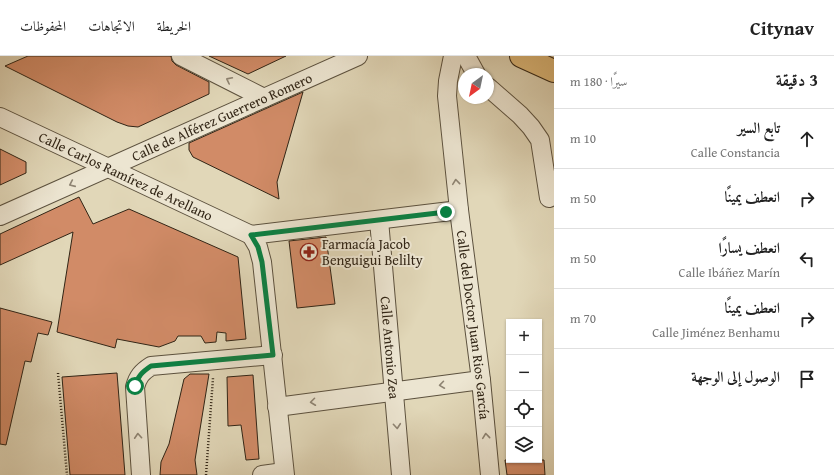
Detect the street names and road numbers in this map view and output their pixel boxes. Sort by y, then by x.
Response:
street label: Calle de Alférez Guerrero Romero [128,68,315,166]
street label: Calle Carlos Ramírez de Arellano [35,127,216,226]
street label: Calle del Doctor Juan Rios García [452,229,495,421]
street label: Calle Antonio Zea [376,295,404,400]

